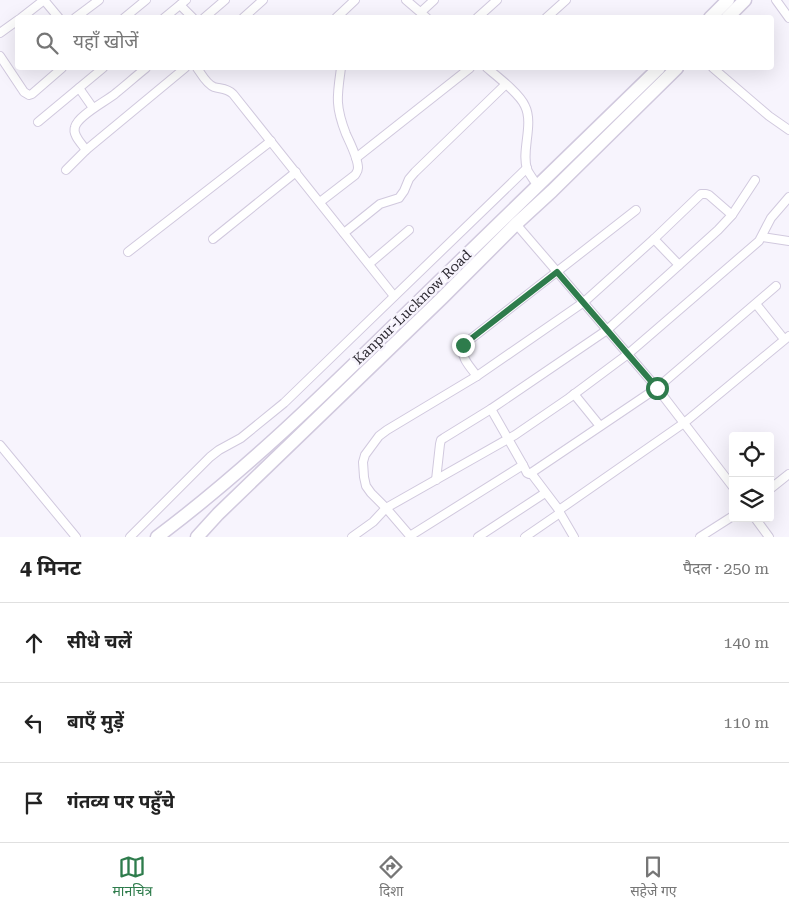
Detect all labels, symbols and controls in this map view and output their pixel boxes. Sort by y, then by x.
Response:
search box [15,15,774,70]
icon: search [33,29,61,57]
text: यहाँ खोजें [73,30,138,53]
street label: Kanpur-Lucknow Road [350,247,474,367]
route end [452,334,475,357]
route start [646,377,669,400]
map controls [729,432,774,522]
button: locate [729,432,774,477]
button: layers [729,477,774,522]
text: 4 मिनट [20,556,81,580]
text: पैदल · 250 m [683,559,769,578]
icon: ahead [20,629,48,657]
text: सीधे चलें [67,630,132,653]
text: 140 m [723,633,769,652]
icon: left [20,709,48,737]
text: बाएँ मुड़ें [67,710,124,733]
text: 110 m [723,713,769,732]
icon: arrive [20,789,48,817]
text: गंतव्य पर पहुँचे [67,790,174,813]
tab: मानचित्र [112,853,152,902]
tab: दिशा [377,853,405,902]
tab: सहेजे गए [630,853,677,902]

